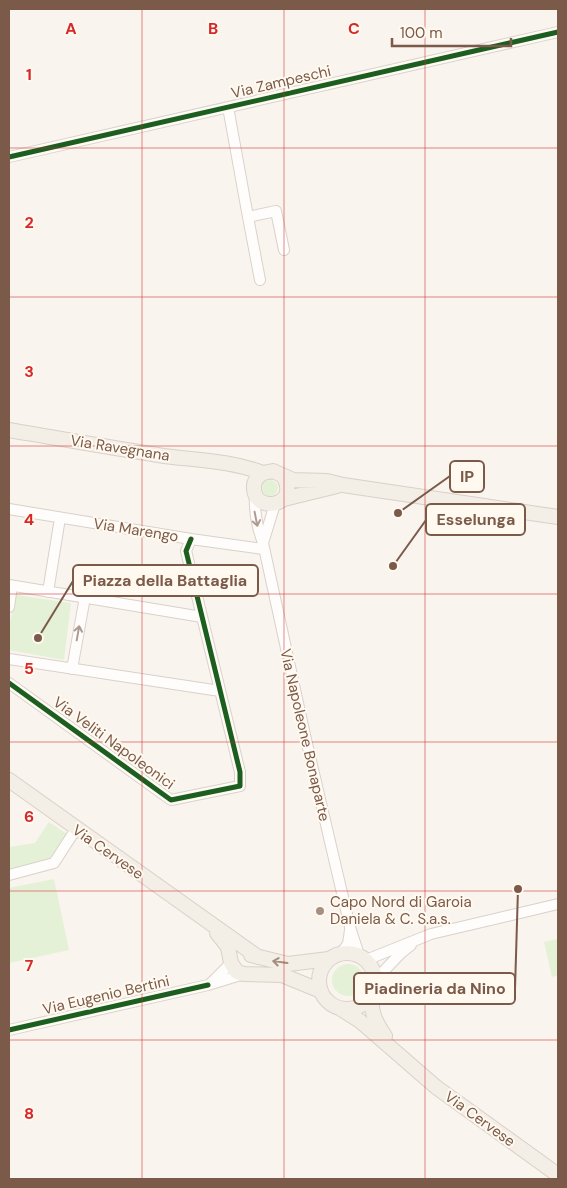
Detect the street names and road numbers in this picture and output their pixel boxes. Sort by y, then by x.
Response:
street label: Via Zampeschi [229,61,333,103]
street label: Via Ravegnana [69,430,171,466]
street label: Via Marengo [92,513,180,547]
street label: Via Napoleone Bonaparte [275,647,335,823]
street label: Via Veliti Napoleonici [49,692,179,794]
street label: Via Cervese [68,820,148,884]
street label: Via Eugenio Bertini [41,971,171,1019]
street label: Via Cervese [441,1087,519,1151]

